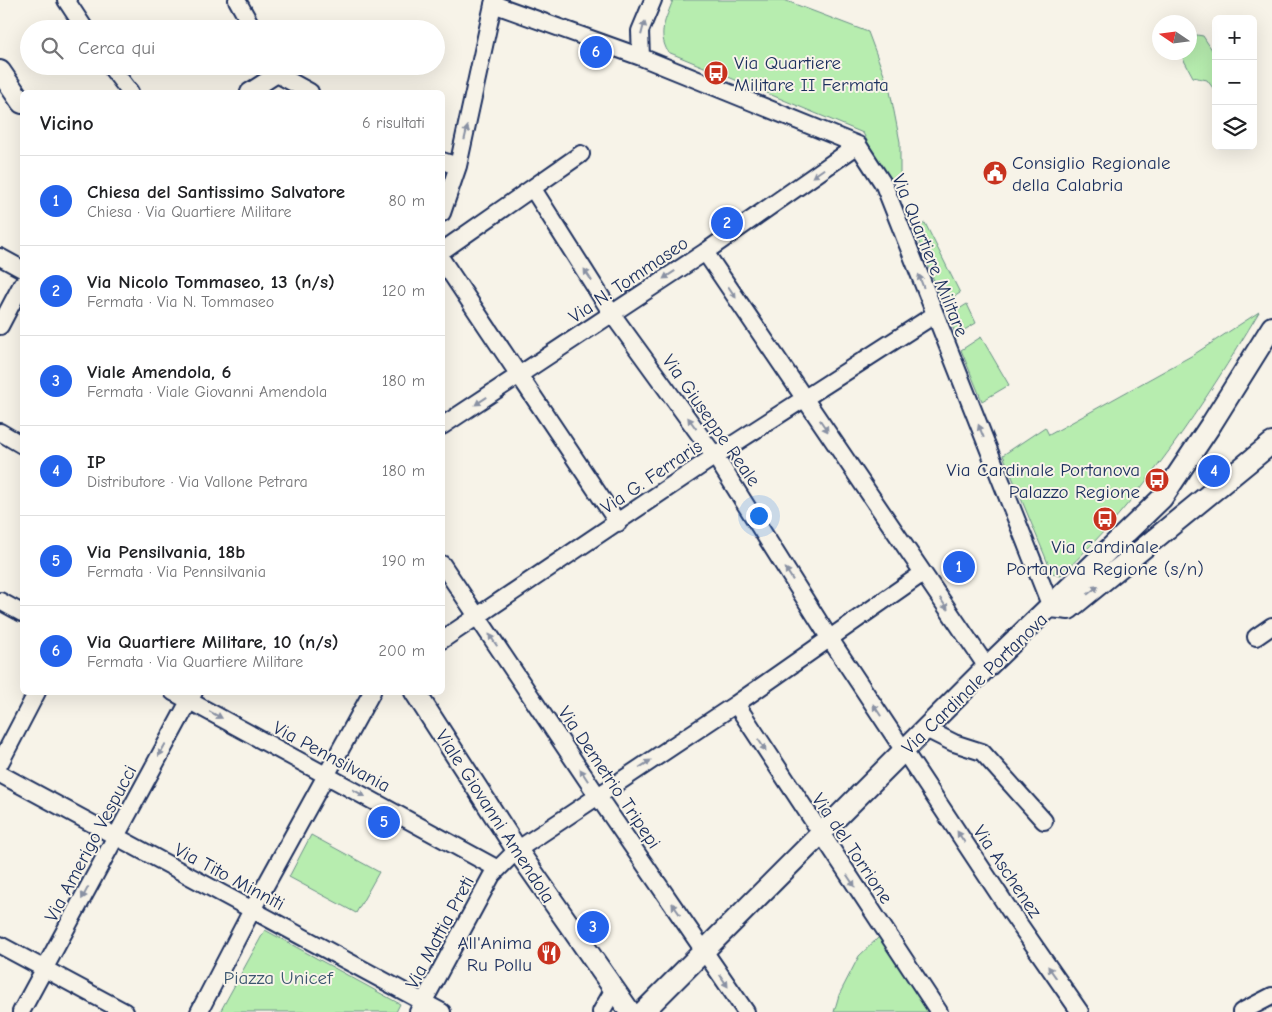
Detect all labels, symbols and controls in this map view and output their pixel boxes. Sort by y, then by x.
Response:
north arrow [1152,15,1197,60]
map controls [1212,15,1257,150]
button: + [1212,15,1257,60]
search box [20,20,445,75]
one-way arrow [639,20,647,35]
pin: 6 [580,33,612,71]
icon: search [38,34,66,62]
text: Cerca qui [78,37,155,59]
place label: Via Quartiere Militare II Fermata [734,52,889,96]
bus stop icon: Via Quartiere Militare II Fermata [703,60,729,86]
button: − [1212,60,1257,105]
button: layers [1212,105,1257,150]
text: Vicino [40,111,94,135]
text: 6 risultati [362,114,425,132]
one-way arrow [462,125,470,140]
place label: Consiglio Regionale della Calabria [1012,152,1170,196]
public building icon: Consiglio Regionale della Calabria [982,160,1008,186]
one-way arrow [811,168,824,178]
street label: Via Quartiere Militare [887,171,973,340]
text: Chiesa del Santissimo Salvatore [87,181,345,203]
text: 1 [53,192,59,210]
text: 80 m [388,192,425,210]
text: Chiesa · Via Quartiere Militare [87,203,292,221]
pin: 2 [711,204,743,242]
street label: Via N. Tommaseo [565,232,692,328]
one-way arrow [583,269,593,282]
one-way arrow [663,270,676,280]
text: Via Nicolo Tommaseo, 13 (n/s) [87,271,335,293]
one-way arrow [917,273,924,288]
text: 2 [52,282,60,300]
text: 120 m [382,282,425,300]
one-way arrow [727,285,737,299]
text: Fermata · Via N. Tommaseo [87,293,274,311]
street label: Via Giuseppe Reale [657,350,765,491]
text: Viale Amendola, 6 [87,361,232,383]
text: 3 [52,372,60,390]
text: 180 m [382,372,425,390]
text: Fermata · Viale Giovanni Amendola [87,383,327,401]
one-way arrow [474,396,487,406]
one-way arrow [686,417,697,430]
one-way arrow [819,419,829,433]
one-way arrow [977,424,985,439]
street label: Via G. Ferraris [597,435,706,519]
text: IP [87,451,105,473]
pin: 4 [1198,452,1230,490]
place label: Via Cardinale Portanova Palazzo Regione [946,459,1140,503]
text: 4 [52,462,60,480]
text: 180 m [382,462,425,480]
bus stop icon: Via Cardinale Portanova Palazzo Regione [1144,467,1170,493]
text: Distributore · Via Vallone Petrara [87,473,308,491]
your location [746,503,772,529]
bus stop icon: Via Cardinale Portanova Regione (s/n) [1092,506,1118,532]
place label: Via Cardinale Portanova Regione (s/n) [1006,536,1204,580]
text: Via Pensilvania, 18b [87,541,245,563]
pin: 1 [943,548,975,586]
text: 5 [52,552,60,570]
text: 190 m [382,552,425,570]
text: Fermata · Via Pennsilvania [87,563,266,581]
one-way arrow [785,567,794,580]
one-way arrow [1086,584,1099,595]
one-way arrow [939,598,949,611]
street label: Via Cardinale Portanova [897,609,1052,759]
text: Via Quartiere Militare, 10 (n/s) [87,631,339,653]
one-way arrow [488,633,498,647]
text: 6 [52,642,60,660]
text: 200 m [379,642,425,660]
text: Fermata · Via Quartiere Militare [87,653,303,671]
street label: Via Demetrio Tripepi [553,702,665,853]
one-way arrow [872,704,882,717]
one-way arrow [209,711,222,720]
street label: Via Pennsilvania [269,717,394,797]
street label: Viale Giovanni Amendola [431,726,559,907]
one-way arrow [757,739,767,752]
one-way arrow [158,743,166,758]
one-way arrow [638,759,651,769]
street label: Via Amerigo Vespucci [40,761,141,926]
one-way arrow [579,768,588,782]
one-way arrow [351,789,366,797]
street label: Via del Torrione [807,789,897,908]
pin: 5 [368,803,400,841]
street label: Via Aschenez [968,821,1046,922]
one-way arrow [956,831,966,844]
street label: Via Tito Minniti [171,839,288,915]
street label: Via Mattia Preti [401,872,479,993]
one-way arrow [846,875,856,888]
one-way arrow [81,886,89,901]
one-way arrow [671,902,681,916]
pin: 3 [577,908,609,946]
place label: All'Anima Ru Pollu [458,932,532,976]
restaurant icon: All'Anima Ru Pollu [536,940,562,966]
one-way arrow [1047,965,1057,979]
park label: Piazza Unicef [224,967,334,989]
one-way arrow [720,974,729,987]

